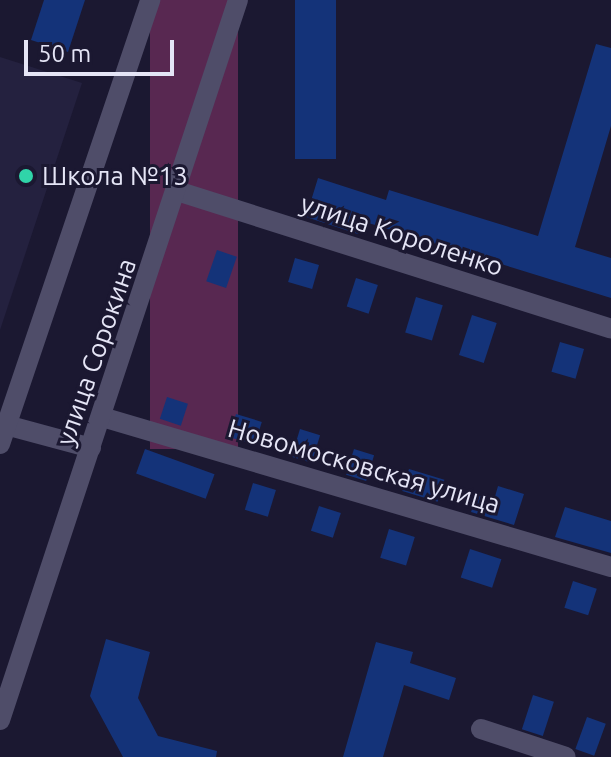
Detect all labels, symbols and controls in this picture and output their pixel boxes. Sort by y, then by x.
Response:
scale bar [28,24,178,74]
text: 50 m [38,40,91,67]
place label: Школа №13 [42,160,188,192]
marker: Школа №13 [17,167,35,185]
street label: улица Короленко [297,188,507,282]
street label: улица Сорокина [49,254,143,450]
street label: Новомосковская улица [224,412,504,520]

